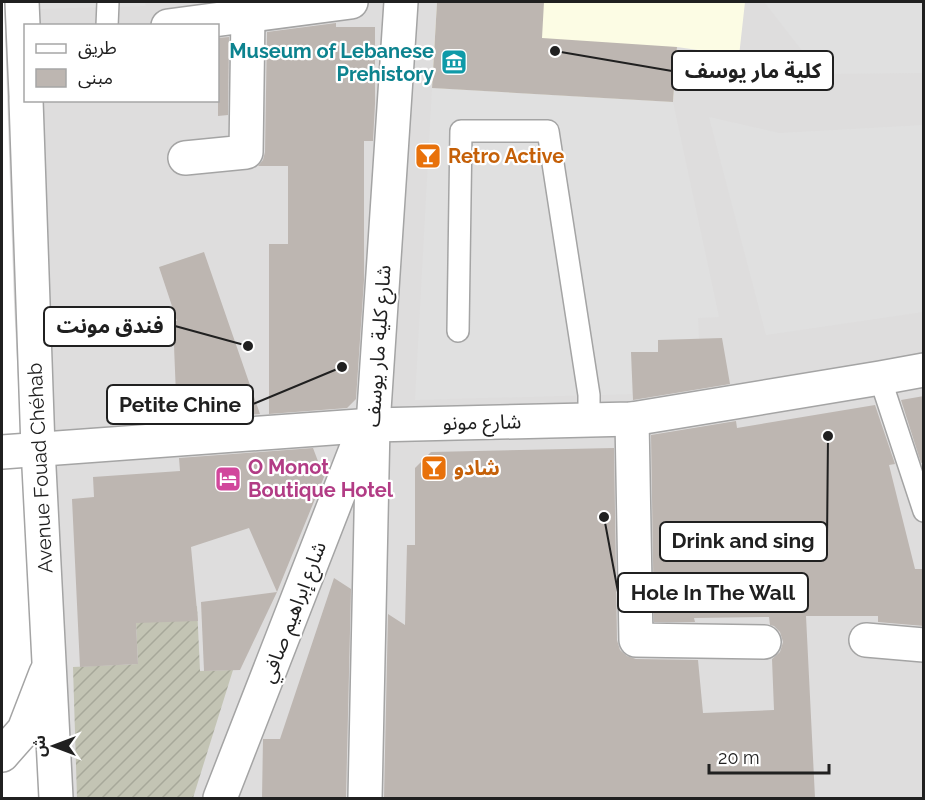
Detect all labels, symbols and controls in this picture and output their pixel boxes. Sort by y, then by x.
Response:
legend [24,24,219,102]
text: طريق [78,37,117,59]
place label: Museum of Lebanese Prehistory [229,39,434,86]
museum icon: Museum of Lebanese Prehistory [439,47,469,77]
callout: كلية مار يوسف [672,51,833,90]
text: كلية مار يوسف [685,58,822,83]
text: مبنى [78,67,113,89]
bar icon: Retro Active [413,141,443,171]
place label: Retro Active [448,144,564,168]
street label: شارع كلية مار يوسف [360,264,399,428]
callout: فندق مونت [44,307,175,346]
text: فندق مونت [56,313,164,338]
street label: Avenue Fouad Chéhab [23,362,57,574]
callout: Petite Chine [107,385,253,424]
text: Petite Chine [119,392,241,417]
street label: شارع مونو [442,409,522,438]
bar icon: شادو [419,453,449,483]
place label: O Monot Boutique Hotel [248,455,394,502]
place label: شادو [454,456,500,480]
hotel icon: O Monot Boutique Hotel [213,464,243,494]
callout: Drink and sing [660,522,827,561]
text: Drink and sing [672,528,814,553]
street label: شارع إبراهيم صافي [255,538,334,687]
callout: Hole In The Wall [618,573,808,612]
text: Hole In The Wall [631,580,796,605]
north arrow [24,716,84,776]
text: ش [30,735,49,757]
scale bar [709,737,829,775]
text: 20 m [718,747,760,768]

